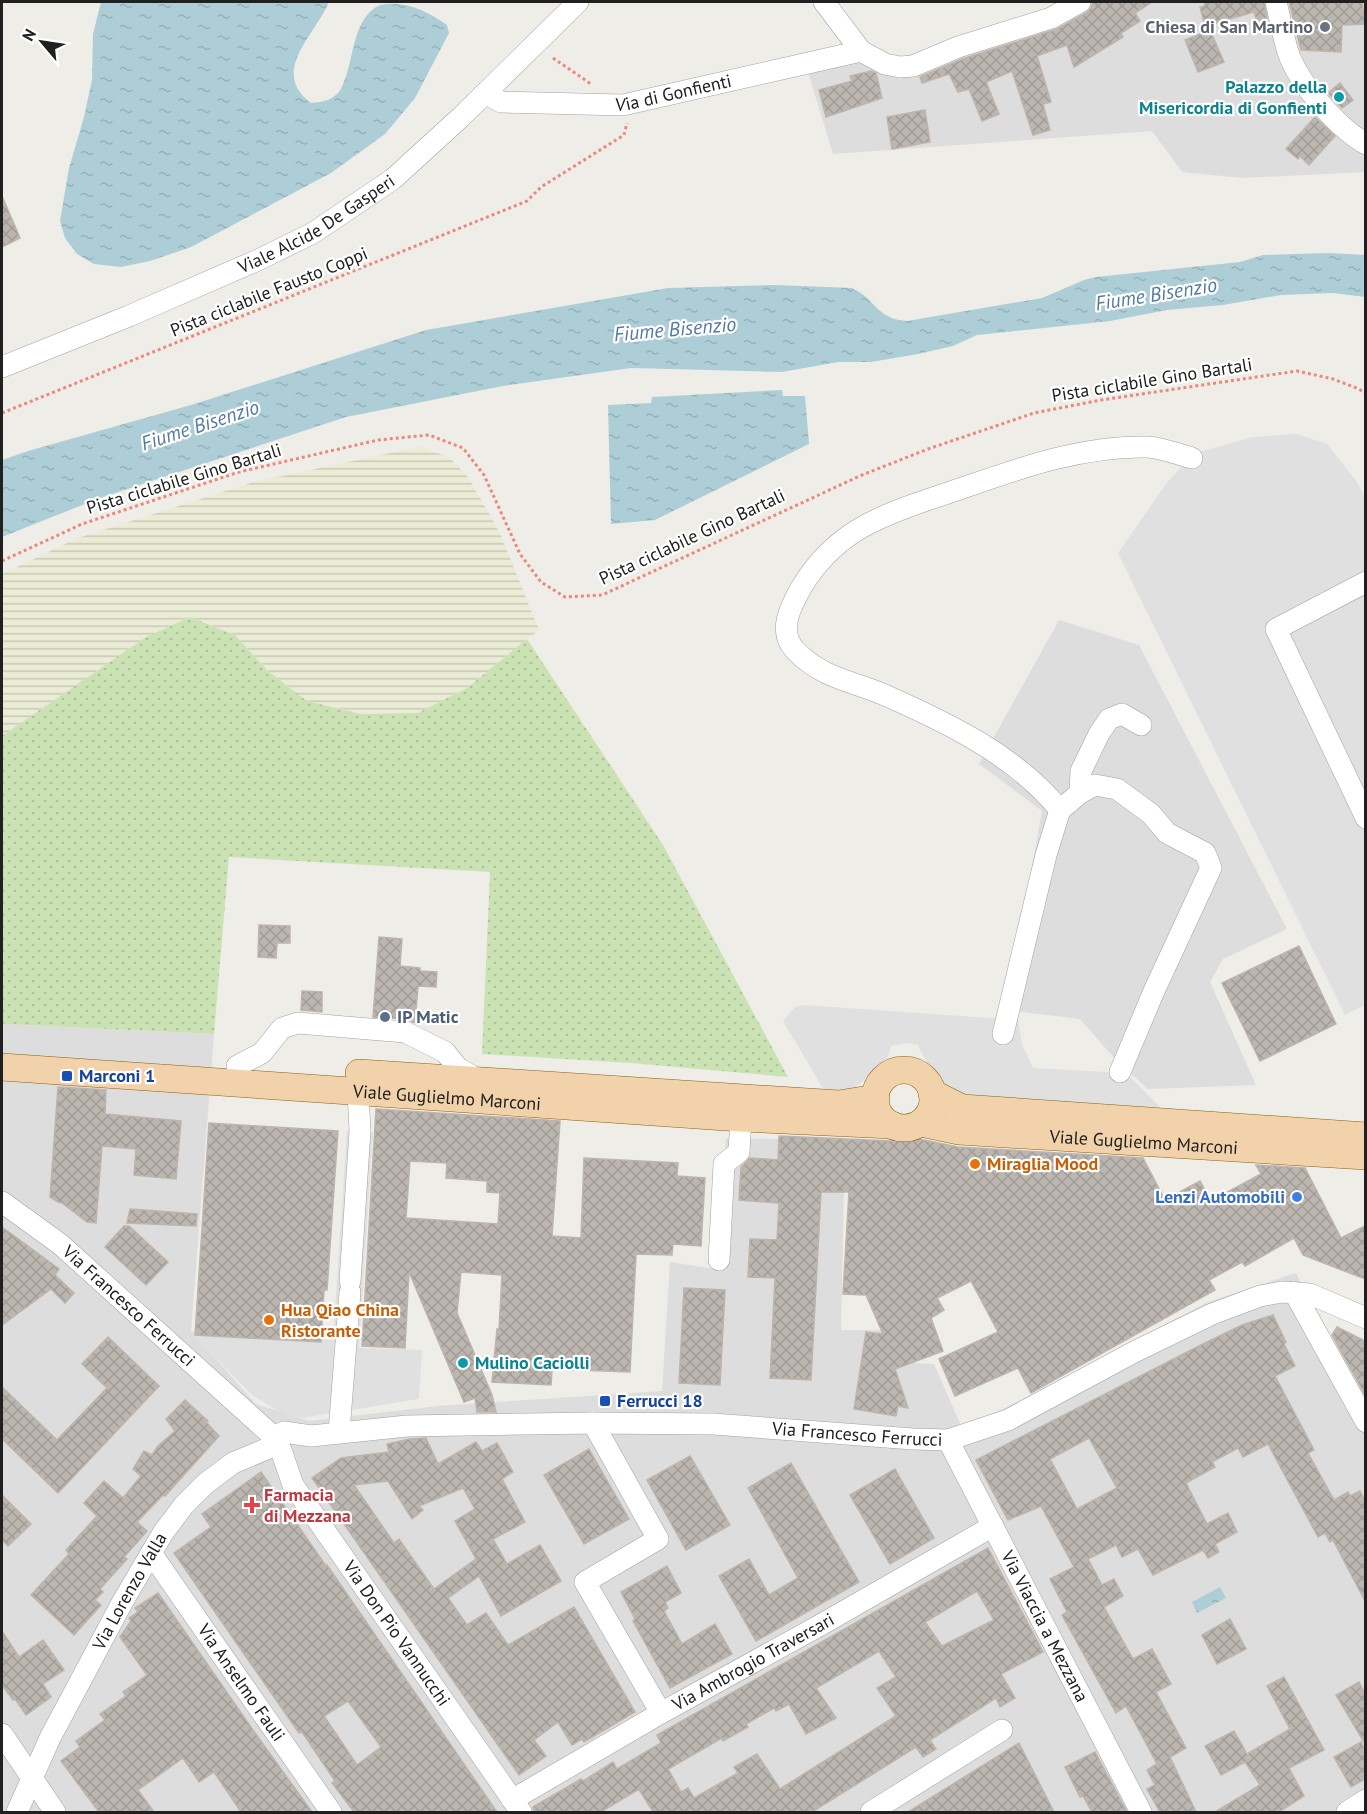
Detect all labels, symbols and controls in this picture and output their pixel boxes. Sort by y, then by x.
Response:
north arrow [12,12,72,72]
place label: Chiesa di San Martino [1145,15,1313,38]
marker: Chiesa di San Martino [1318,20,1332,34]
text: N [18,25,40,44]
street label: Via di Gonfienti [614,69,733,116]
place label: Palazzo della Misericordia di Gonfienti [1139,75,1327,119]
marker: Palazzo della Misericordia di Gonfienti [1332,90,1346,104]
street label: Viale Alcide De Gasperi [233,169,399,279]
street label: Pista ciclabile Fausto Coppi [167,241,371,342]
water label: Fiume Bisenzio [1093,272,1219,316]
water label: Fiume Bisenzio [613,311,737,347]
street label: Pista ciclabile Gino Bartali [1050,352,1254,407]
water label: Fiume Bisenzio [138,394,262,456]
street label: Pista ciclabile Gino Bartali [84,438,284,519]
street label: Pista ciclabile Gino Bartali [595,483,788,590]
place label: IP Matic [397,1005,459,1028]
marker: IP Matic [378,1010,392,1024]
place label: Marconi 1 [79,1064,155,1087]
marker: Marconi 1 [60,1069,74,1083]
street label: Viale Guglielmo Marconi [351,1079,542,1115]
street label: Viale Guglielmo Marconi [1048,1125,1239,1159]
place label: Miraglia Mood [987,1152,1098,1175]
marker: Miraglia Mood [968,1157,982,1171]
place label: Lenzi Automobili [1155,1185,1285,1208]
marker: Lenzi Automobili [1290,1190,1304,1204]
street label: Via Francesco Ferrucci [57,1239,200,1371]
place label: Hua Qiao China Ristorante [281,1298,399,1342]
marker: Hua Qiao China Ristorante [262,1313,276,1327]
place label: Mulino Caciolli [475,1351,590,1374]
marker: Mulino Caciolli [456,1356,470,1370]
place label: Ferrucci 18 [617,1389,703,1412]
marker: Ferrucci 18 [598,1394,612,1408]
street label: Via Francesco Ferrucci [770,1416,943,1451]
place label: Farmacia di Mezzana [264,1483,351,1527]
marker: Farmacia di Mezzana [245,1498,259,1512]
street label: Via Lorenzo Valla [87,1528,172,1655]
street label: Via Viaccia a Mezzana [996,1546,1094,1706]
street label: Via Don Pio Vannucchi [338,1555,456,1710]
street label: Via Ambrogio Traversari [667,1608,838,1716]
street label: Via Anselmo Fauli [192,1619,290,1746]

